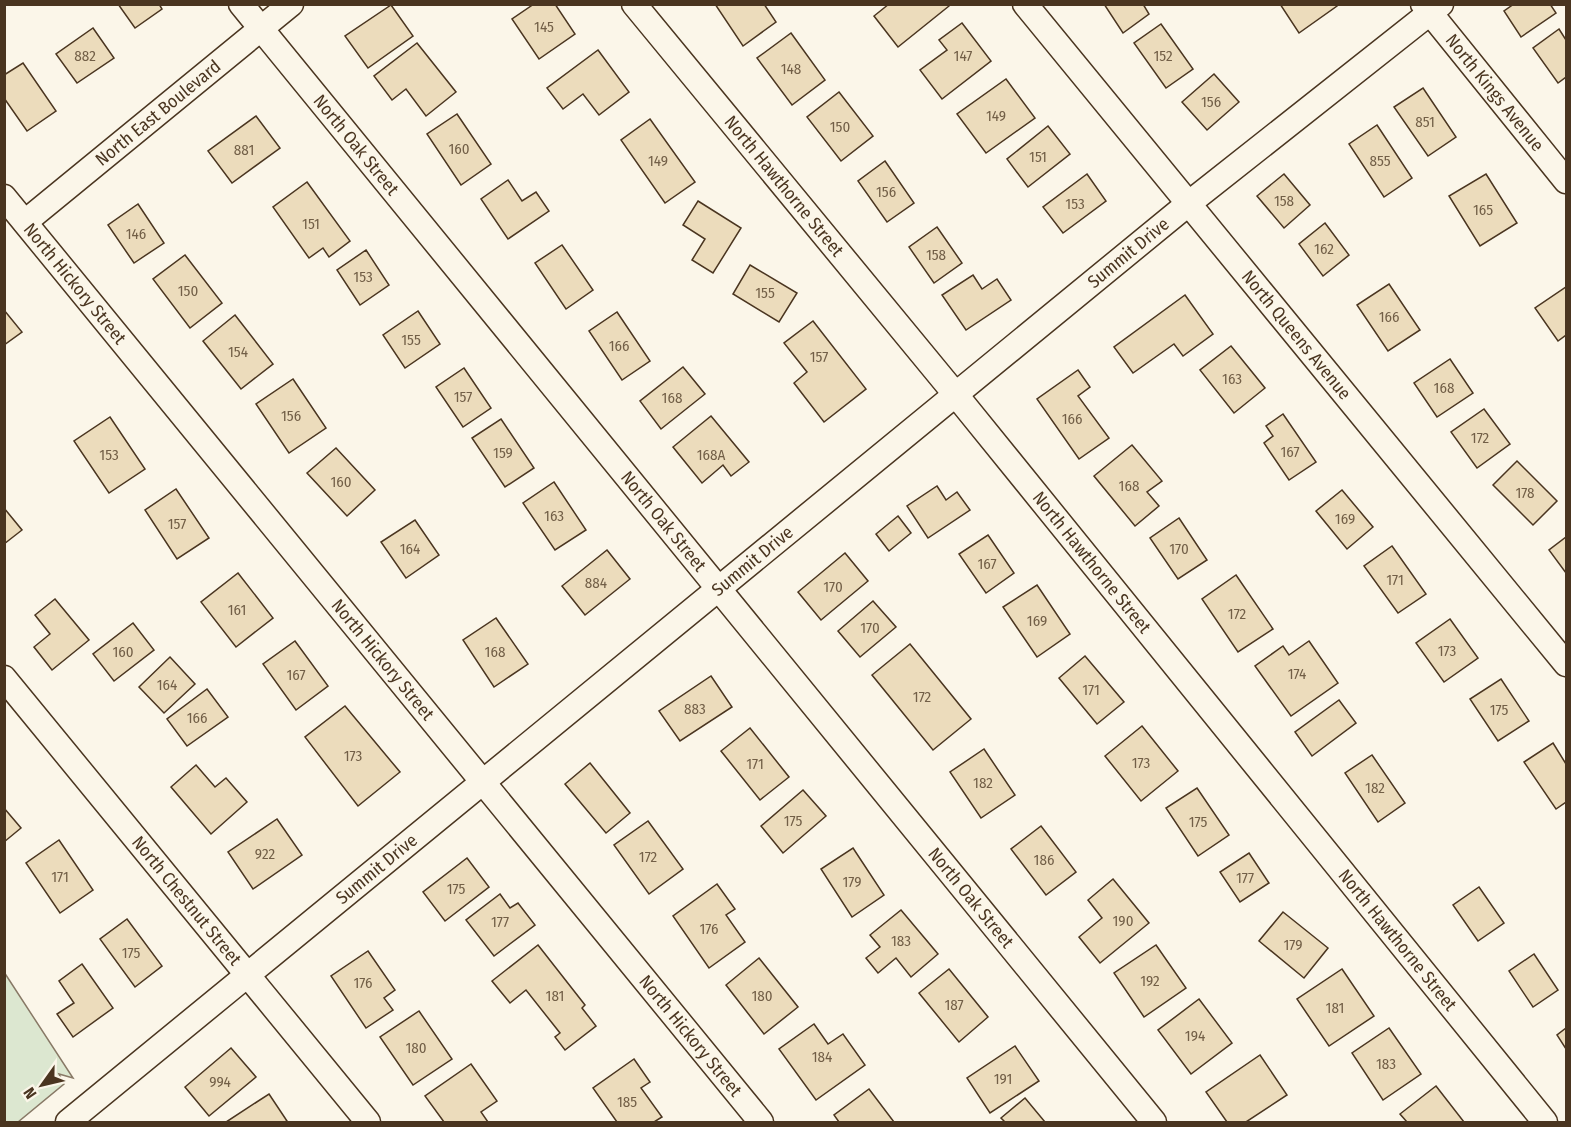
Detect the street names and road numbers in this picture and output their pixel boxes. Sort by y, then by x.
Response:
street label: North Kings Avenue [1441,30,1549,156]
street label: North East Boulevard [91,55,225,171]
street label: North Oak Street [309,90,404,200]
street label: North Hawthorne Street [720,111,848,261]
street label: Summit Drive [1083,213,1174,293]
street label: North Hickory Street [19,219,131,349]
street label: North Queens Avenue [1237,266,1356,404]
street label: North Oak Street [616,467,711,576]
street label: North Hawthorne Street [1028,487,1156,638]
street label: Summit Drive [707,521,798,601]
street label: North Hickory Street [327,595,439,725]
street label: Summit Drive [331,829,422,909]
street label: North Chestnut Street [127,832,246,970]
street label: North Oak Street [923,843,1018,953]
street label: North Hawthorne Street [1334,865,1462,1015]
street label: North Hickory Street [634,971,747,1101]

